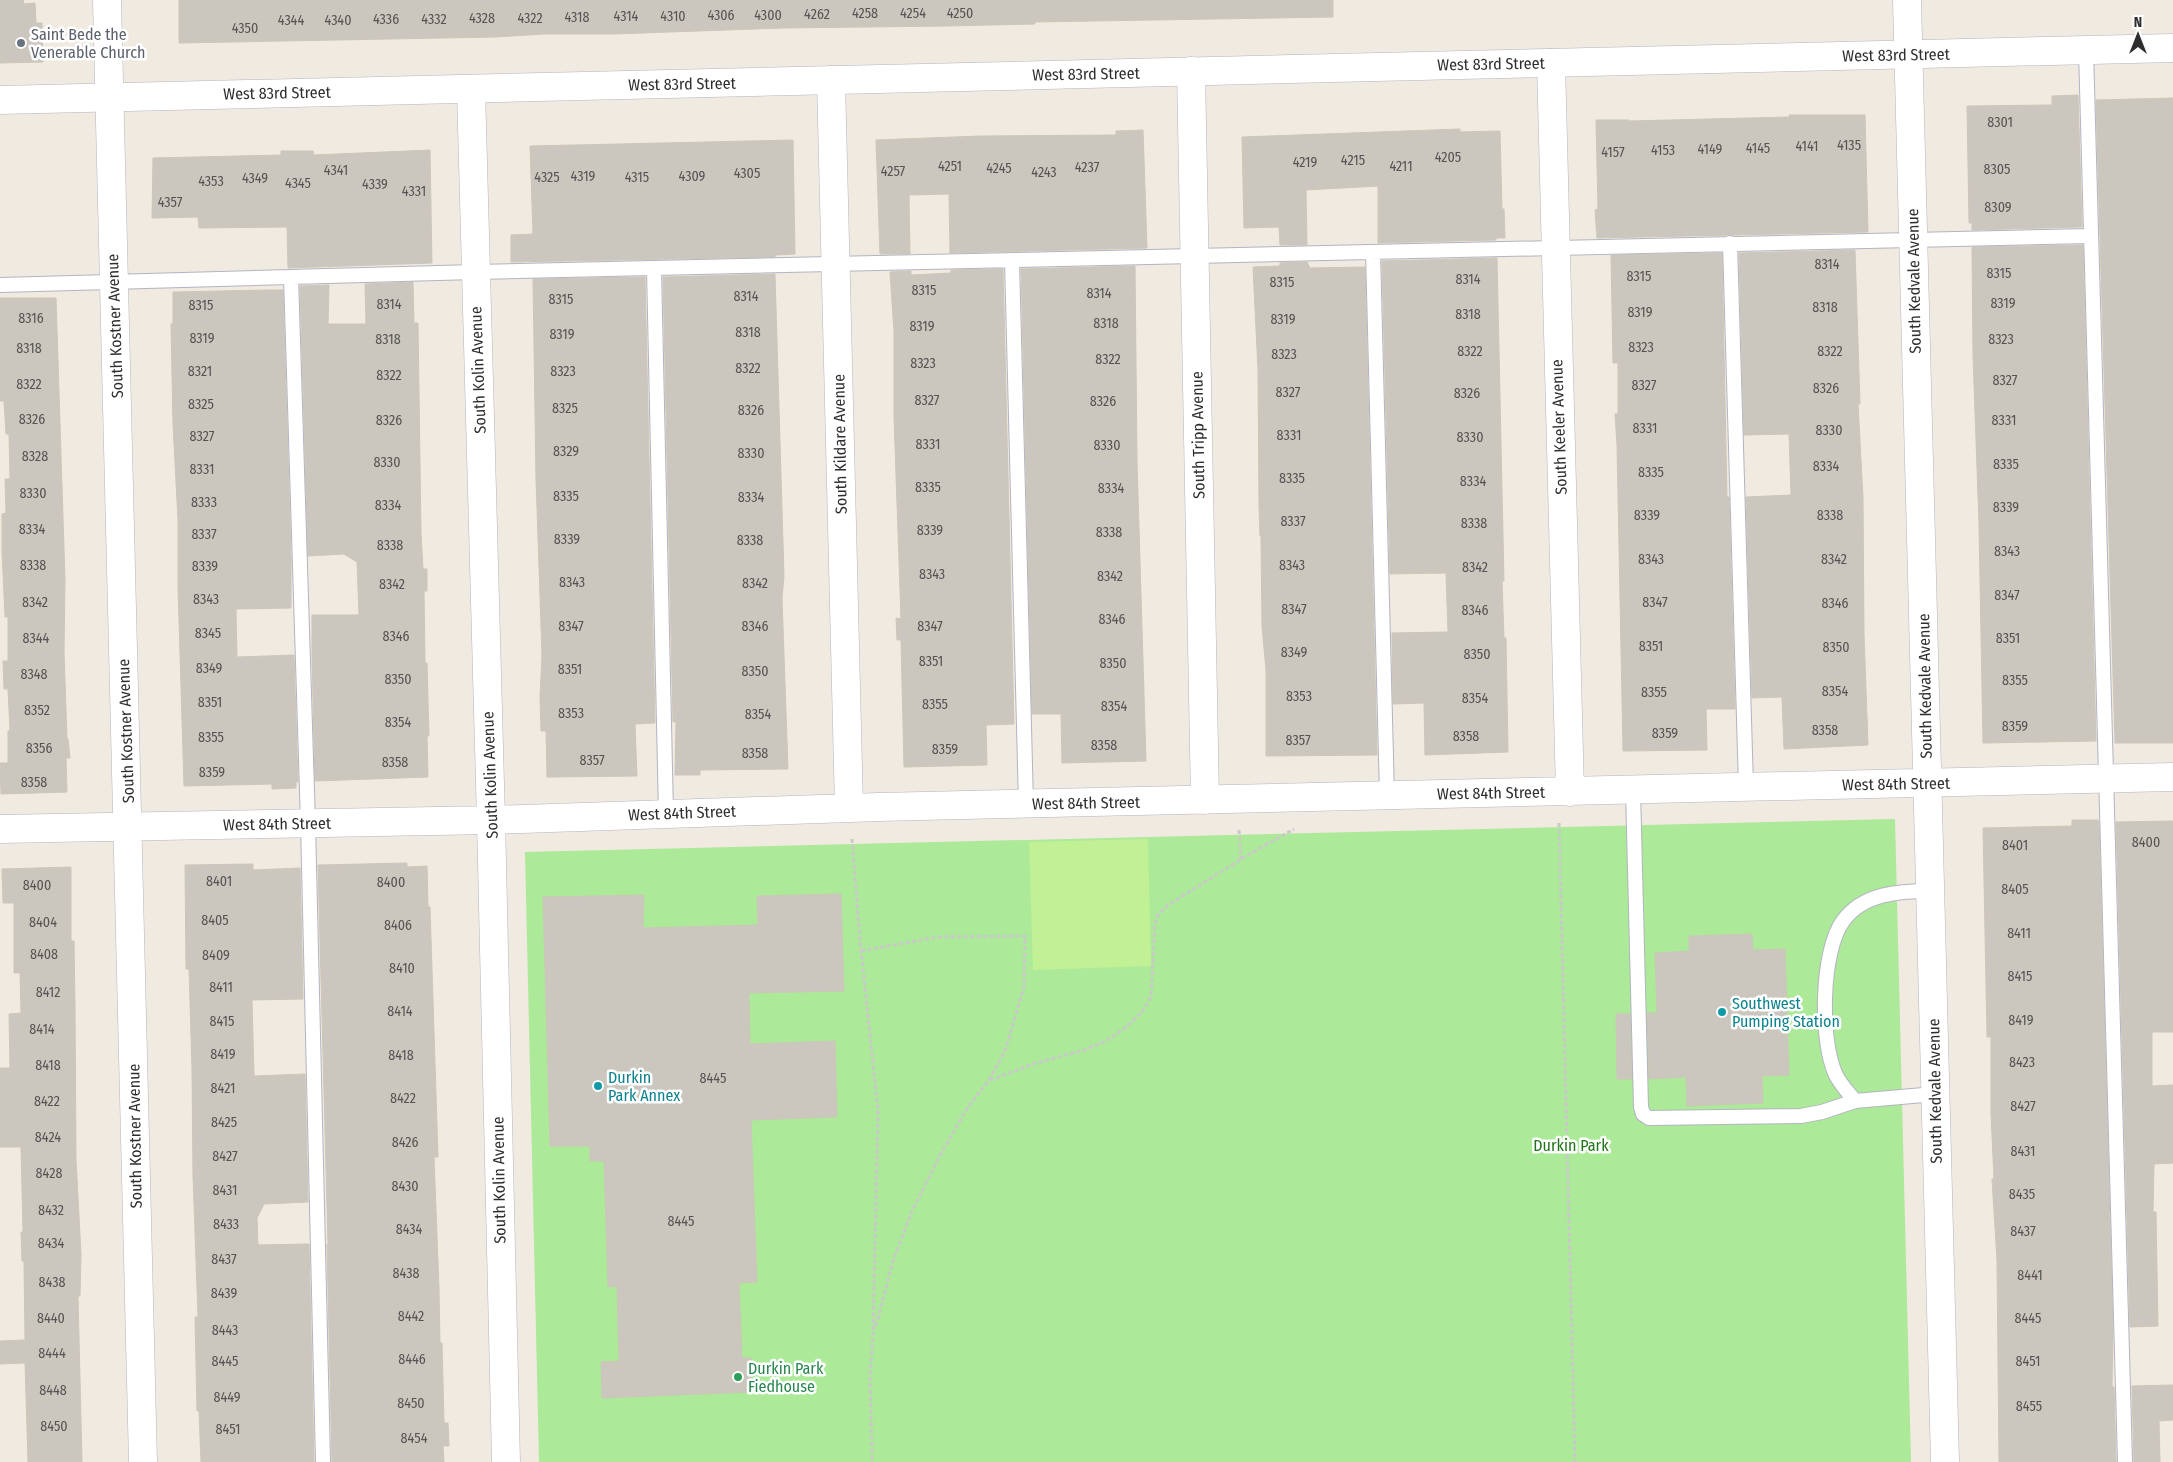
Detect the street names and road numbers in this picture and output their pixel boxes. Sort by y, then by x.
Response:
street label: West 83rd Street [1842,45,1951,65]
street label: West 83rd Street [1437,54,1546,74]
street label: West 83rd Street [1032,64,1141,84]
street label: West 83rd Street [628,74,737,94]
street label: West 83rd Street [223,83,332,103]
street label: South Kedvale Avenue [1903,208,1925,354]
street label: South Kostner Avenue [103,253,127,399]
street label: South Kolin Avenue [466,306,490,434]
street label: South Keeler Avenue [1547,359,1571,495]
street label: South Tripp Avenue [1187,371,1209,499]
street label: South Kildare Avenue [829,374,851,514]
street label: South Kedvale Avenue [1914,613,1936,759]
street label: South Kostner Avenue [114,658,138,804]
street label: South Kolin Avenue [478,711,502,839]
street label: West 84th Street [1842,774,1951,794]
street label: West 84th Street [1437,783,1546,803]
street label: West 84th Street [1032,793,1141,813]
street label: West 84th Street [628,802,737,824]
street label: West 84th Street [223,814,332,834]
street label: South Kedvale Avenue [1924,1018,1946,1164]
street label: South Kostner Avenue [124,1063,146,1208]
street label: South Kolin Avenue [488,1116,510,1244]

